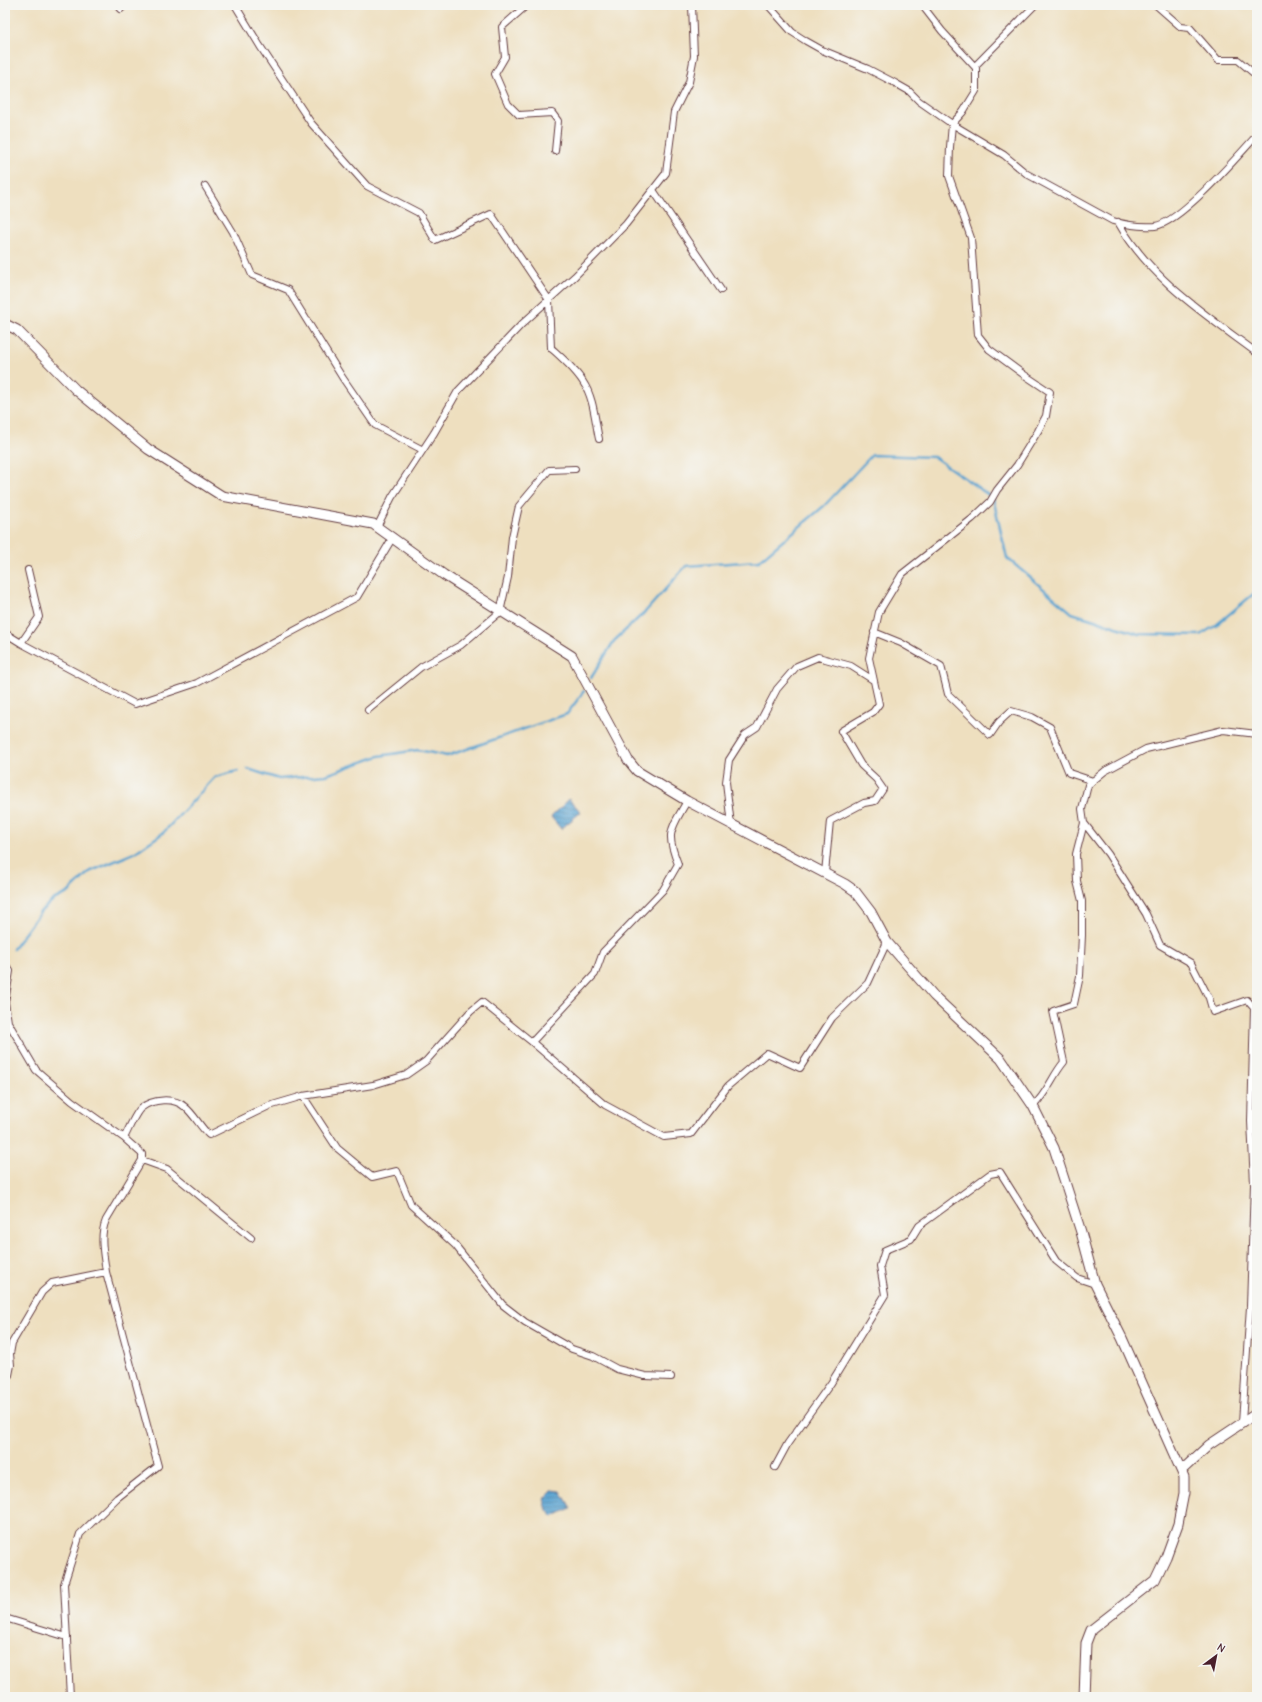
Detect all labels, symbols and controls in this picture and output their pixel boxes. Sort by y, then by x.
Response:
north arrow [1196,1636,1236,1676]
text: N [1215,1641,1228,1655]

